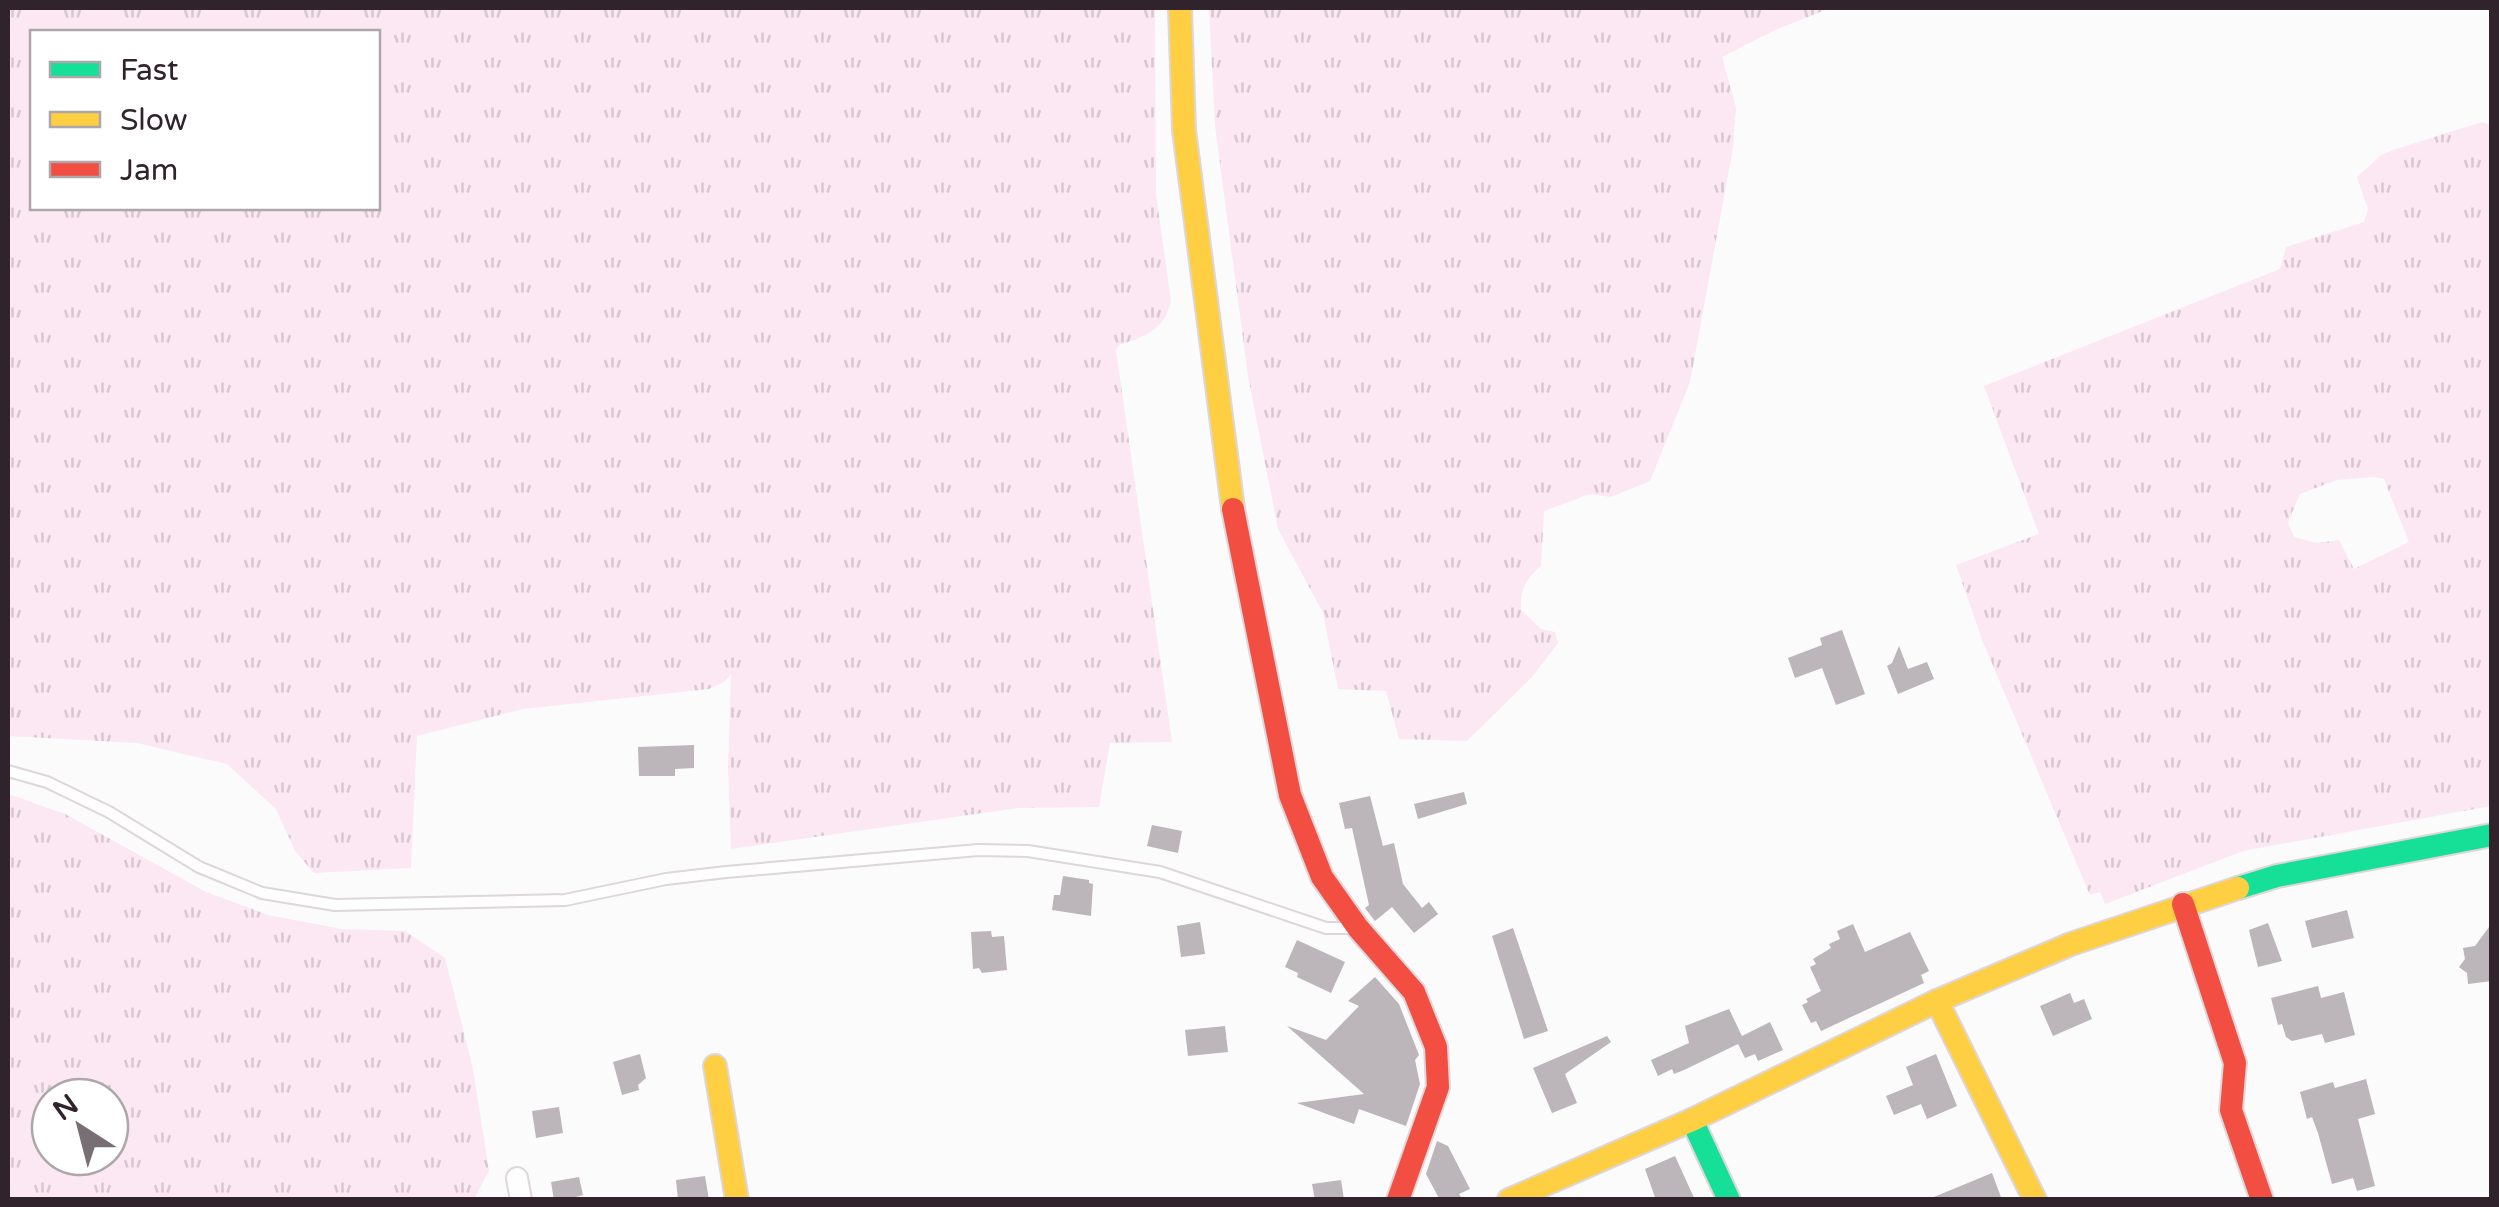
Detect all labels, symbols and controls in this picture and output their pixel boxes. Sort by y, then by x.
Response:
legend [30,30,380,210]
text: Fast [120,52,179,89]
text: Slow [120,102,188,139]
text: Jam [120,152,178,189]
north arrow [30,1077,130,1177]
text: N [47,1087,85,1128]

